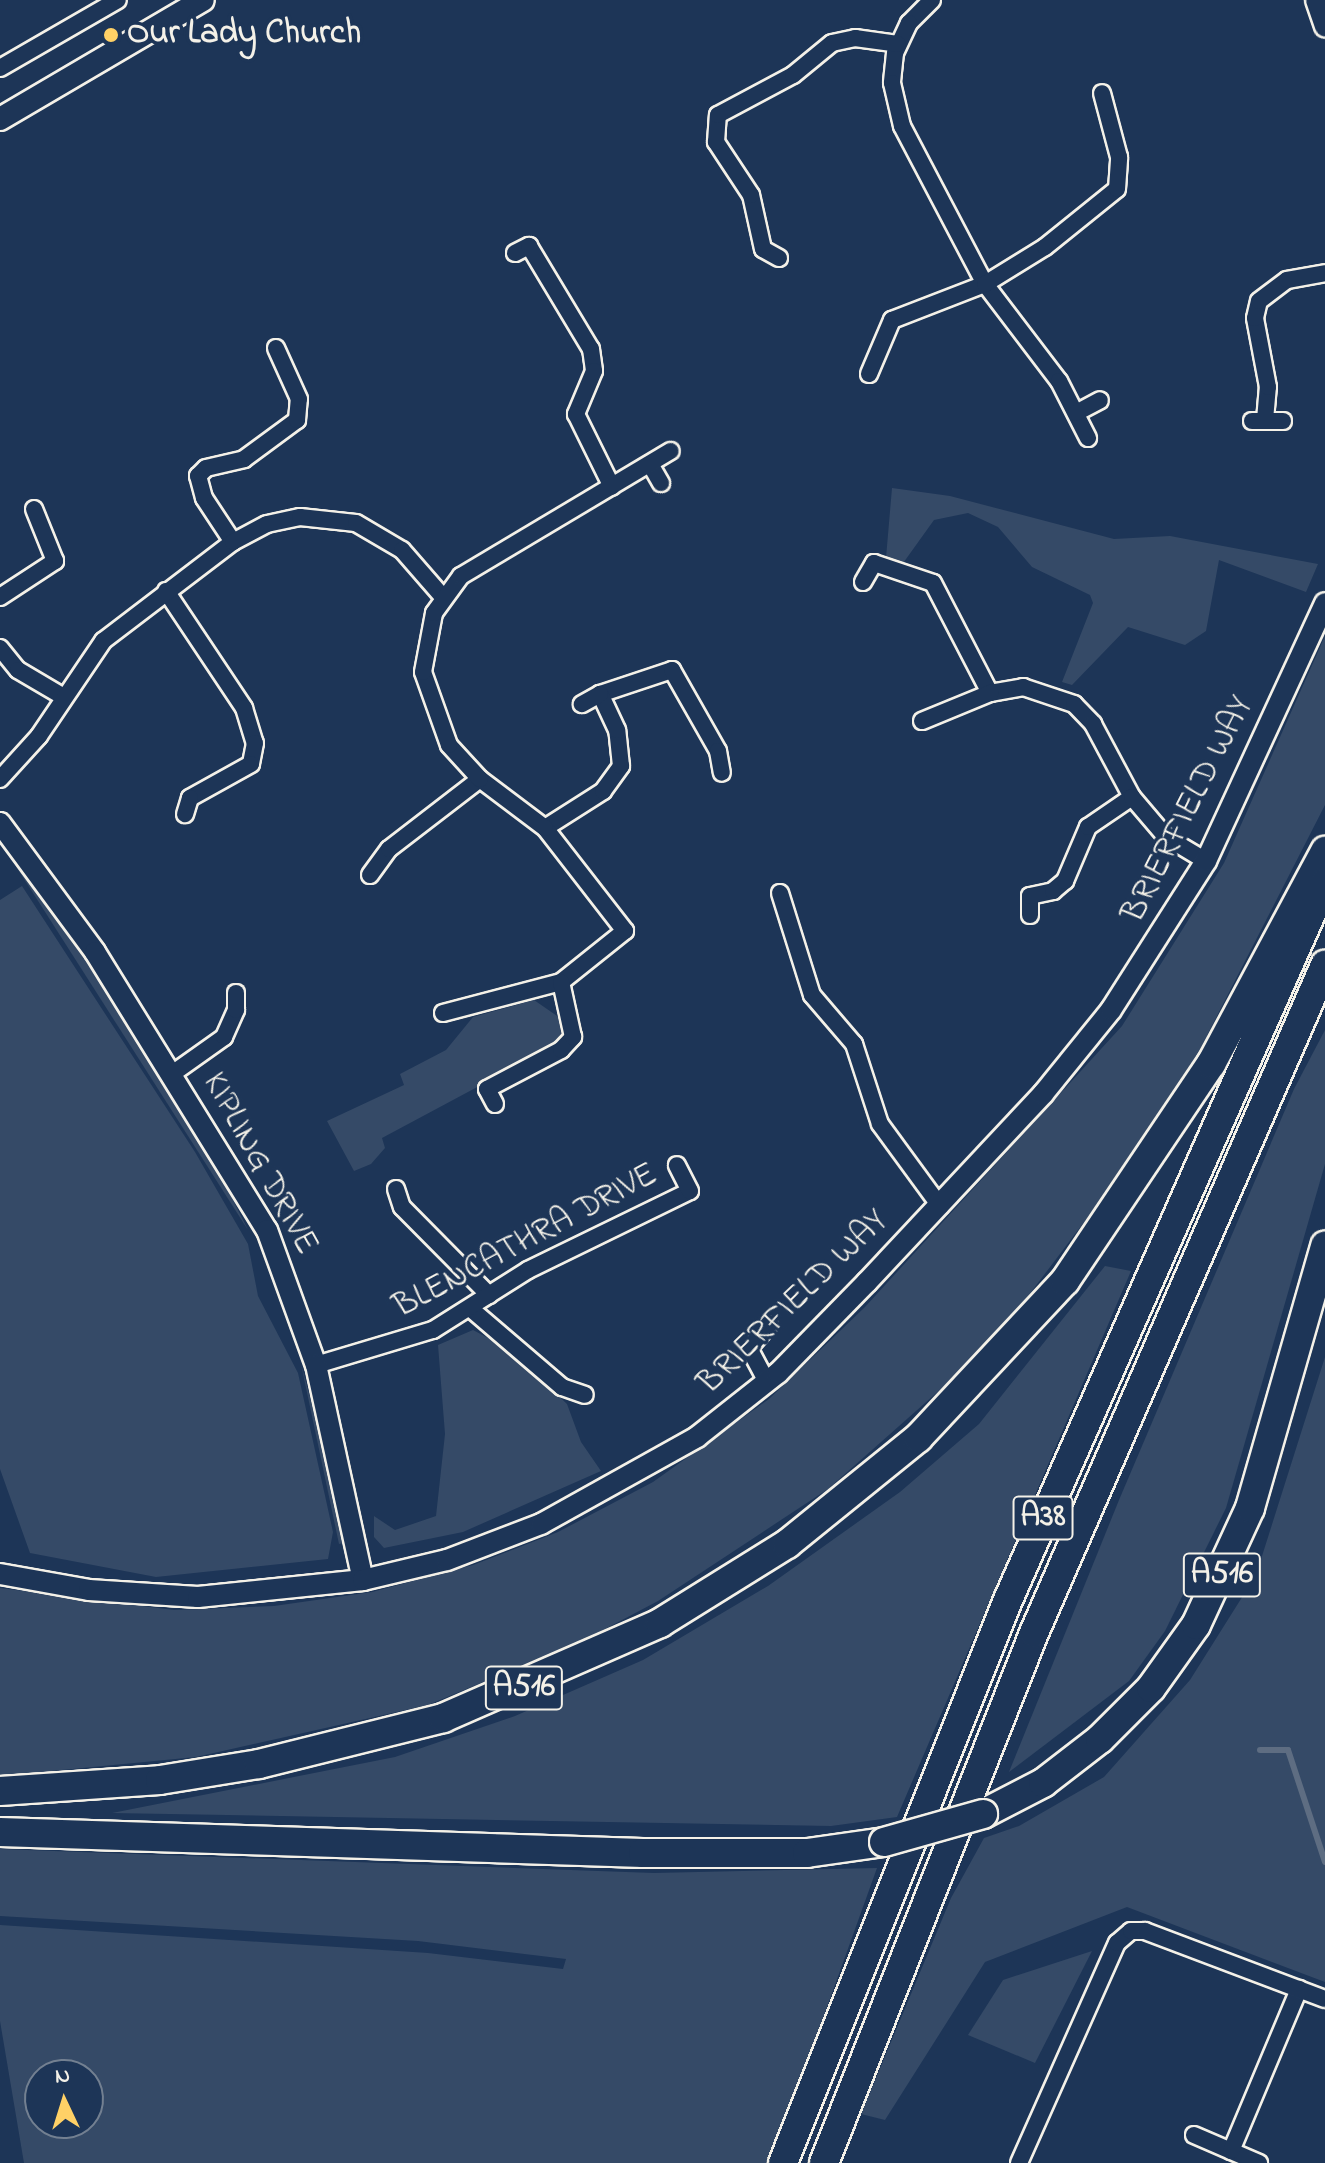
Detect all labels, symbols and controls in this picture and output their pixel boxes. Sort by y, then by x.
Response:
place label: Our Lady Church [127,15,361,55]
marker: Our Lady Church [102,26,120,44]
street label: BRIERFIELD WAY [1114,690,1264,930]
street label: KIPLING DRIVE [192,1066,326,1262]
street label: BLENCATHRA DRIVE [387,1155,665,1329]
street label: BRIERFIELD WAY [690,1202,898,1404]
road number: A38 [1011,1490,1075,1546]
road number: A516 [1182,1547,1262,1603]
road number: A516 [484,1660,564,1716]
north arrow [24,2059,104,2139]
text: N [54,2061,71,2094]

